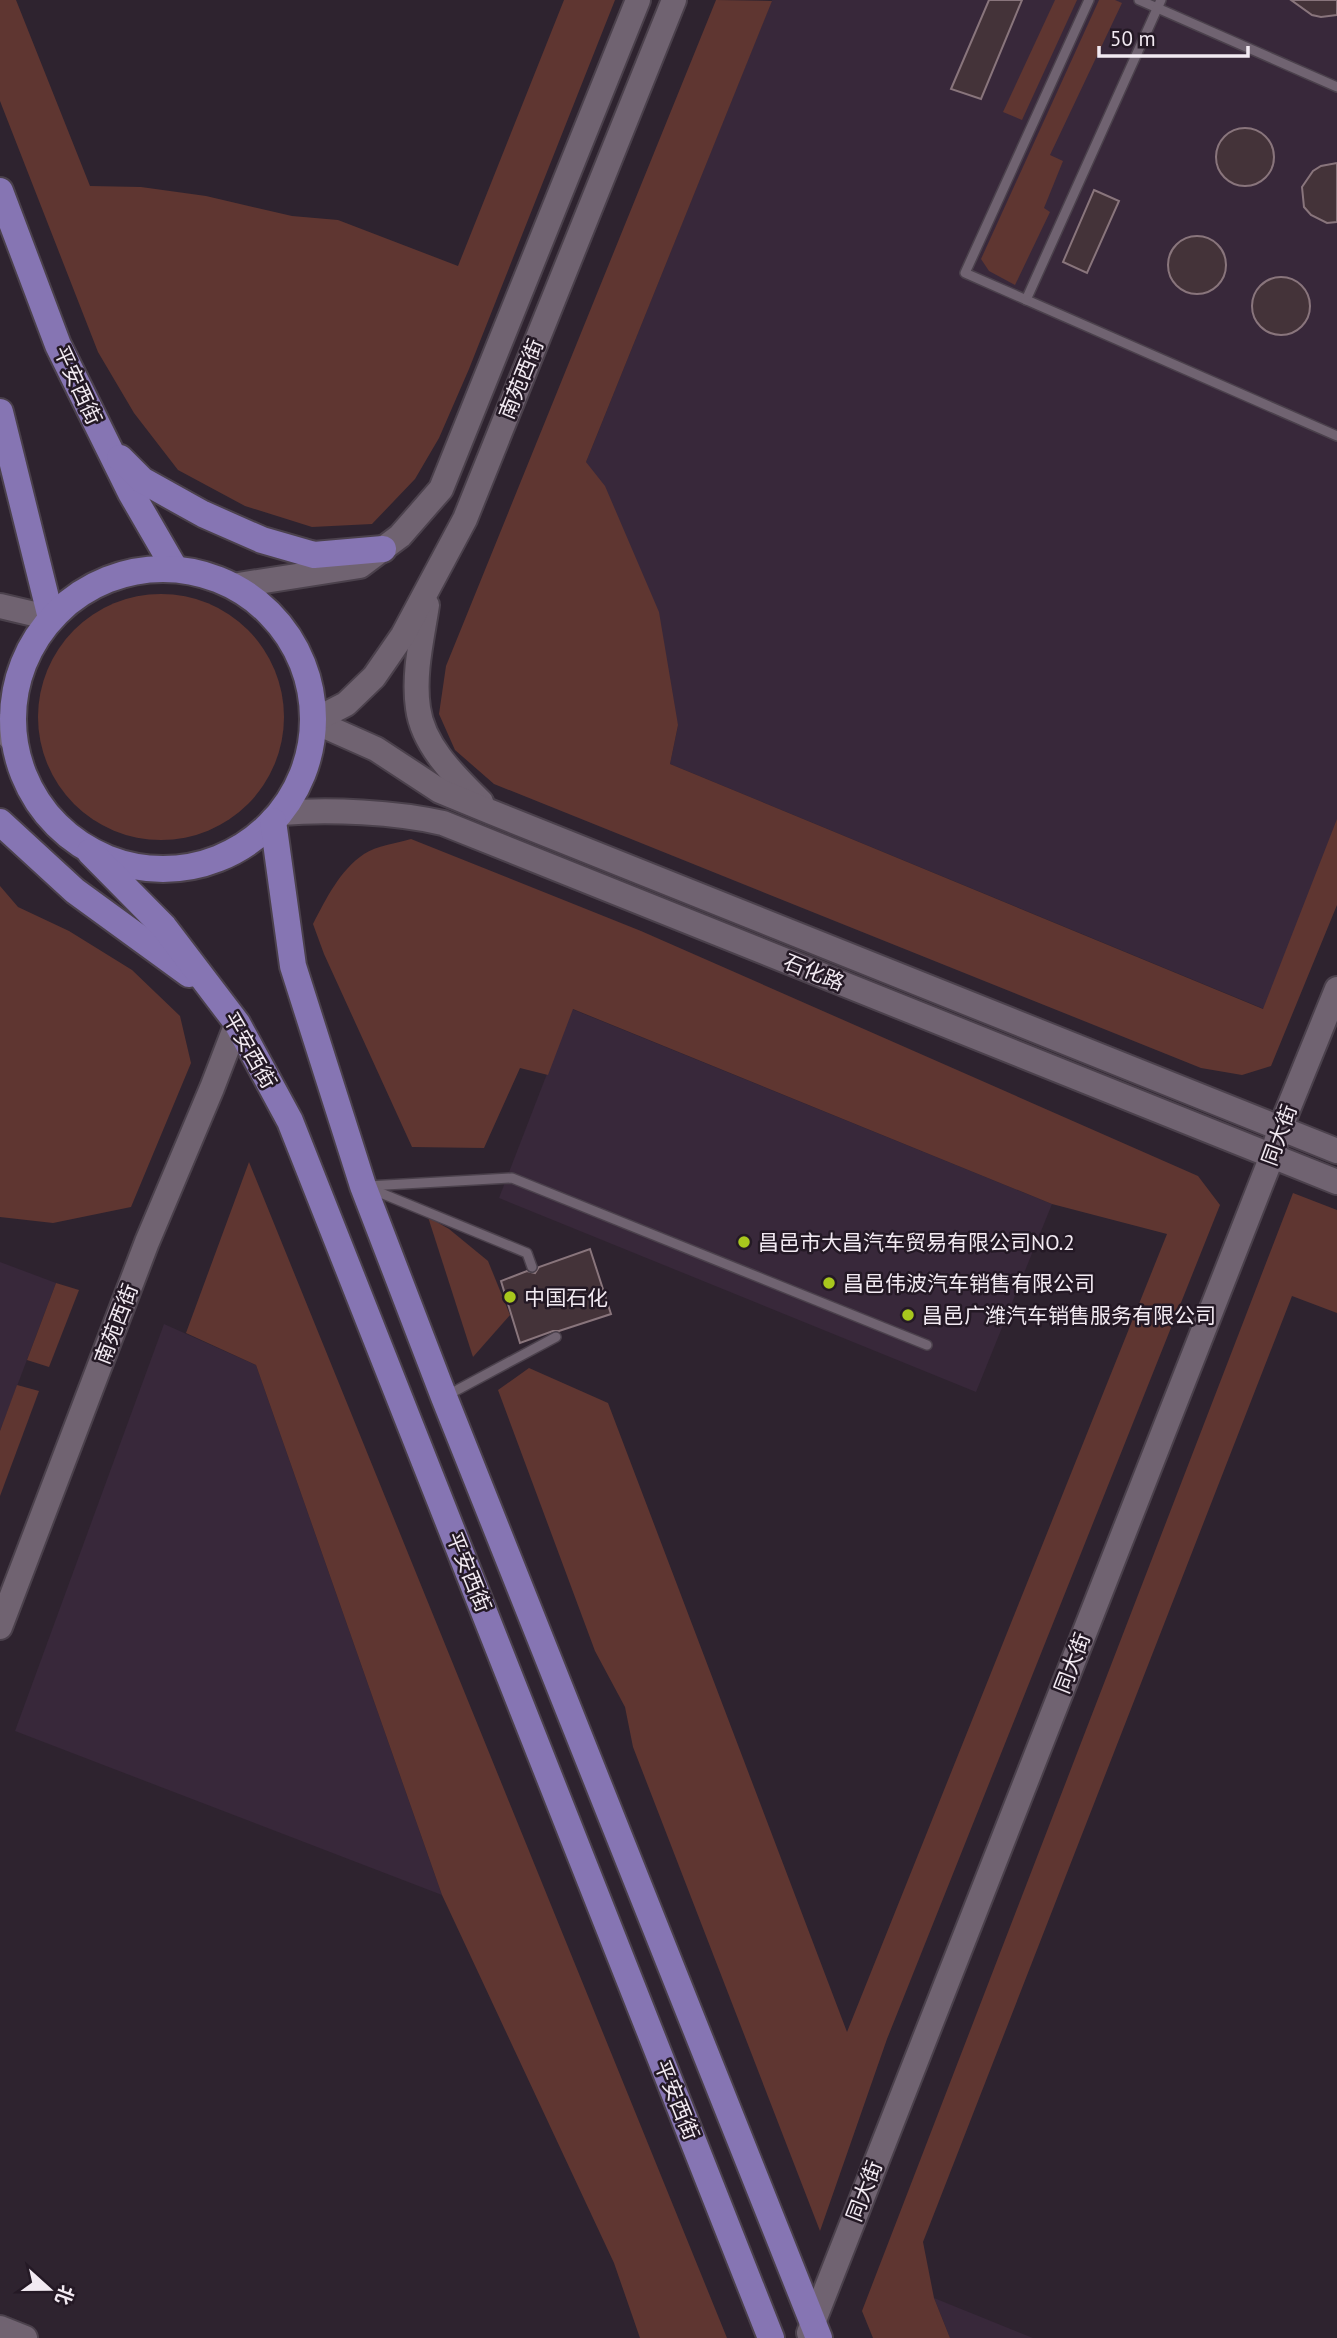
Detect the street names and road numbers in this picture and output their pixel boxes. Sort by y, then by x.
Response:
street label: 南苑西街 [493,335,549,423]
street label: 平安西街 [48,341,108,429]
street label: 石化路 [780,948,848,996]
street label: 平安西街 [217,1007,283,1093]
street label: 同大街 [1256,1101,1302,1169]
street label: 南苑西街 [88,1280,144,1368]
street label: 平安西街 [441,1528,497,1616]
street label: 同大街 [1048,1629,1096,1697]
street label: 平安西街 [649,2056,705,2144]
street label: 同大街 [840,2157,888,2225]

